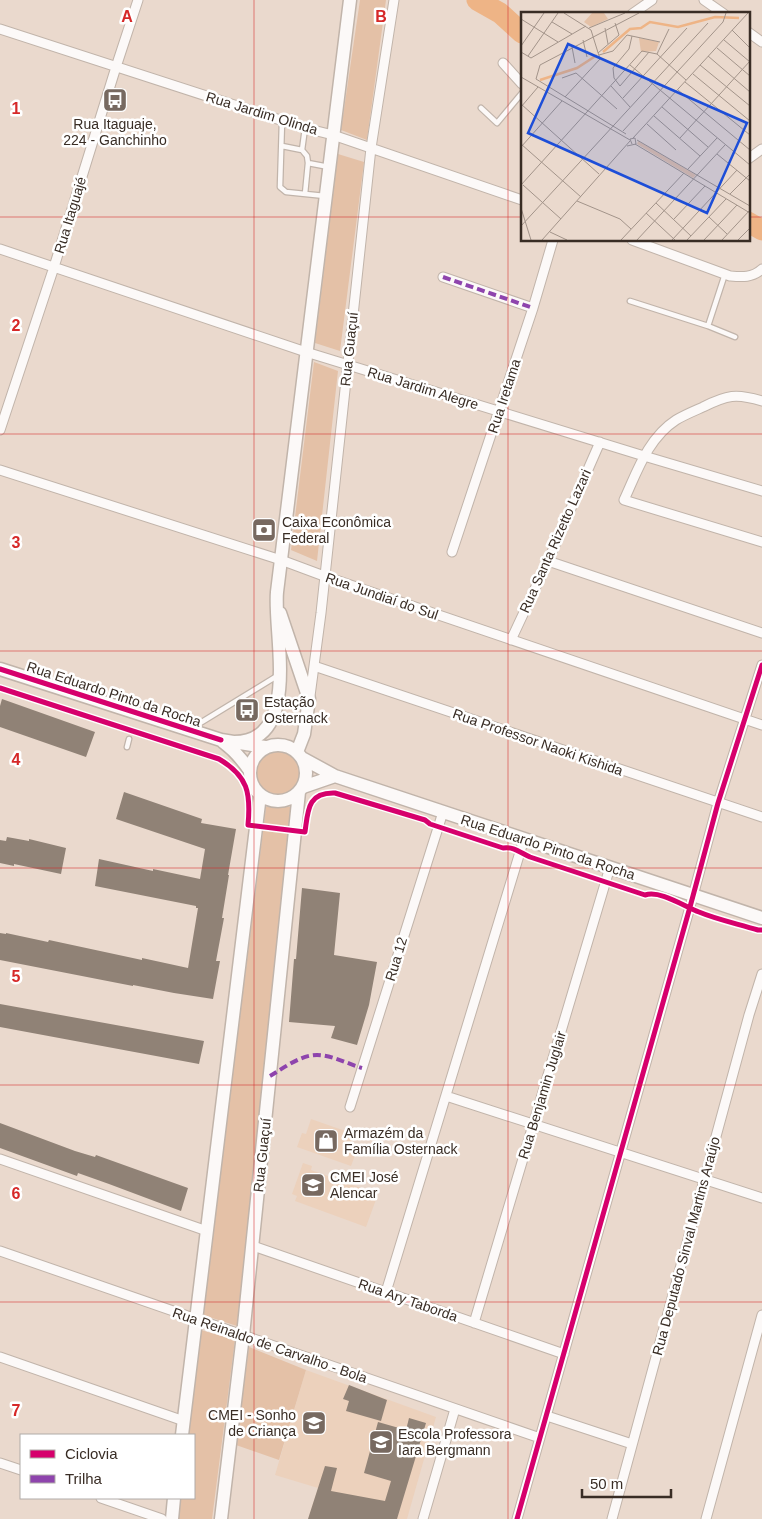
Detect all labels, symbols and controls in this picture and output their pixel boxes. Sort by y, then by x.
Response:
text: A [121,8,133,25]
text: B [375,8,387,25]
inset map [521,12,750,241]
bus stop icon: Rua Itaguaje, 224 - Ganchinho [102,87,128,113]
street label: Rua Jardim Olinda [204,88,320,138]
text: 1 [12,100,21,117]
place label: Rua Itaguaje, 224 - Ganchinho [63,116,167,148]
street label: Rua Itaguajé [51,175,89,255]
street label: Rua Guaçuí [337,311,361,387]
text: 2 [12,317,21,334]
street label: Rua Iretama [484,357,524,435]
street label: Rua Jardim Alegre [366,364,481,413]
street label: Rua Santa Rizetto Lazari [516,467,594,615]
place label: Caixa Econômica Federal [282,514,391,546]
bank icon: Caixa Econômica Federal [251,517,277,543]
text: 3 [12,534,21,551]
street label: Rua Jundiaí do Sul [323,569,441,623]
street label: Rua Eduardo Pinto da Rocha [25,658,203,730]
place label: Estação Osternack [264,694,329,726]
bus stop icon: Estação Osternack [234,697,260,723]
street label: Rua Professor Naoki Kishida [451,705,625,779]
text: 4 [12,751,21,768]
street label: Rua Eduardo Pinto da Rocha [459,811,637,883]
street label: Rua 12 [382,935,410,983]
text: 5 [12,968,21,985]
street label: Rua Benjamin Juglair [515,1029,569,1161]
street label: Rua Guaçuí [250,1117,274,1193]
place label: Armazém da Família Osternack [344,1125,459,1157]
shop icon: Armazém da Família Osternack [313,1128,339,1154]
street label: Rua Deputado Sinval Martins Araújo [649,1135,723,1357]
place label: CMEI José Alencar [330,1169,399,1201]
school or university icon: CMEI José Alencar [300,1172,326,1198]
text: 6 [12,1185,21,1202]
street label: Rua Ary Taborda [356,1276,460,1325]
street label: Rua Reinaldo de Carvalho - Bola [171,1304,370,1386]
text: 7 [12,1402,21,1419]
place label: CMEI - Sonho de Criança [208,1407,296,1439]
school or university icon: CMEI - Sonho de Criança [301,1410,327,1436]
place label: Escola Professora Iara Bergmann [398,1426,512,1458]
school or university icon: Escola Professora Iara Bergmann [368,1429,394,1455]
legend [20,1434,195,1499]
text: Ciclovia [65,1445,118,1462]
scale bar [582,1466,671,1498]
text: Trilha [65,1470,103,1487]
text: 50 m [590,1475,623,1492]

